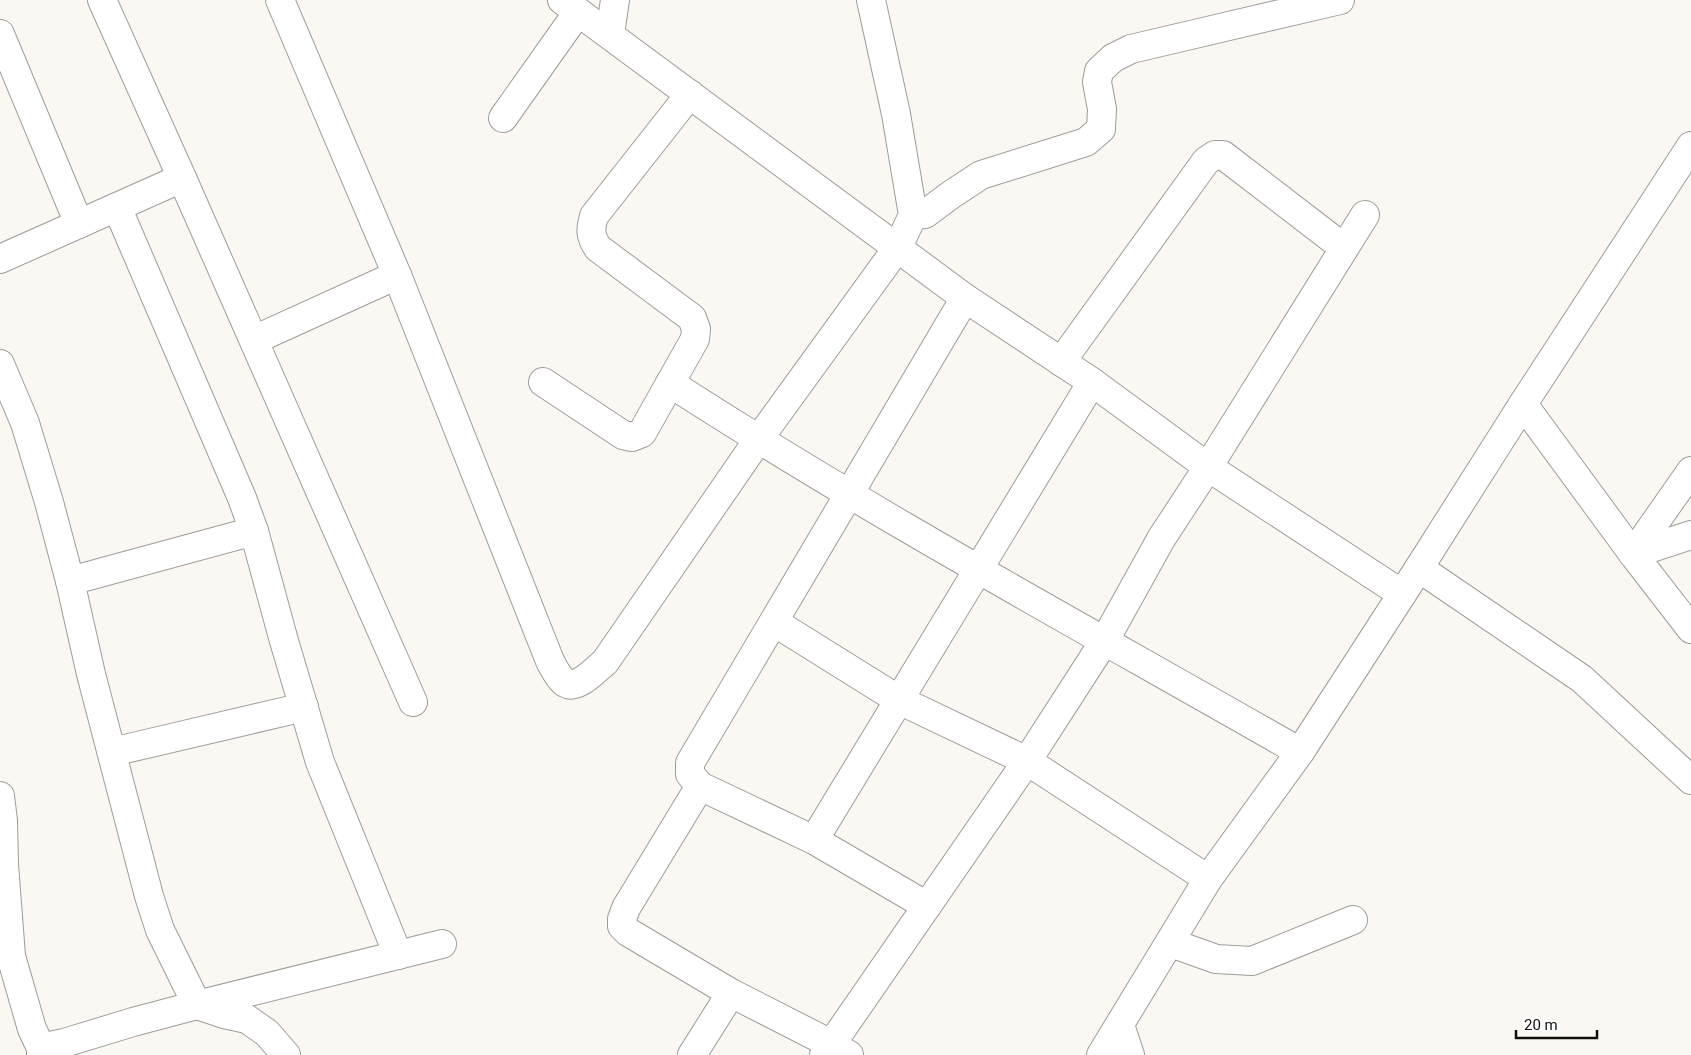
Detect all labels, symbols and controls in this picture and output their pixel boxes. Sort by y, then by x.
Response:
scale bar [1516,1008,1597,1040]
text: 20 m [1524,1016,1558,1034]

